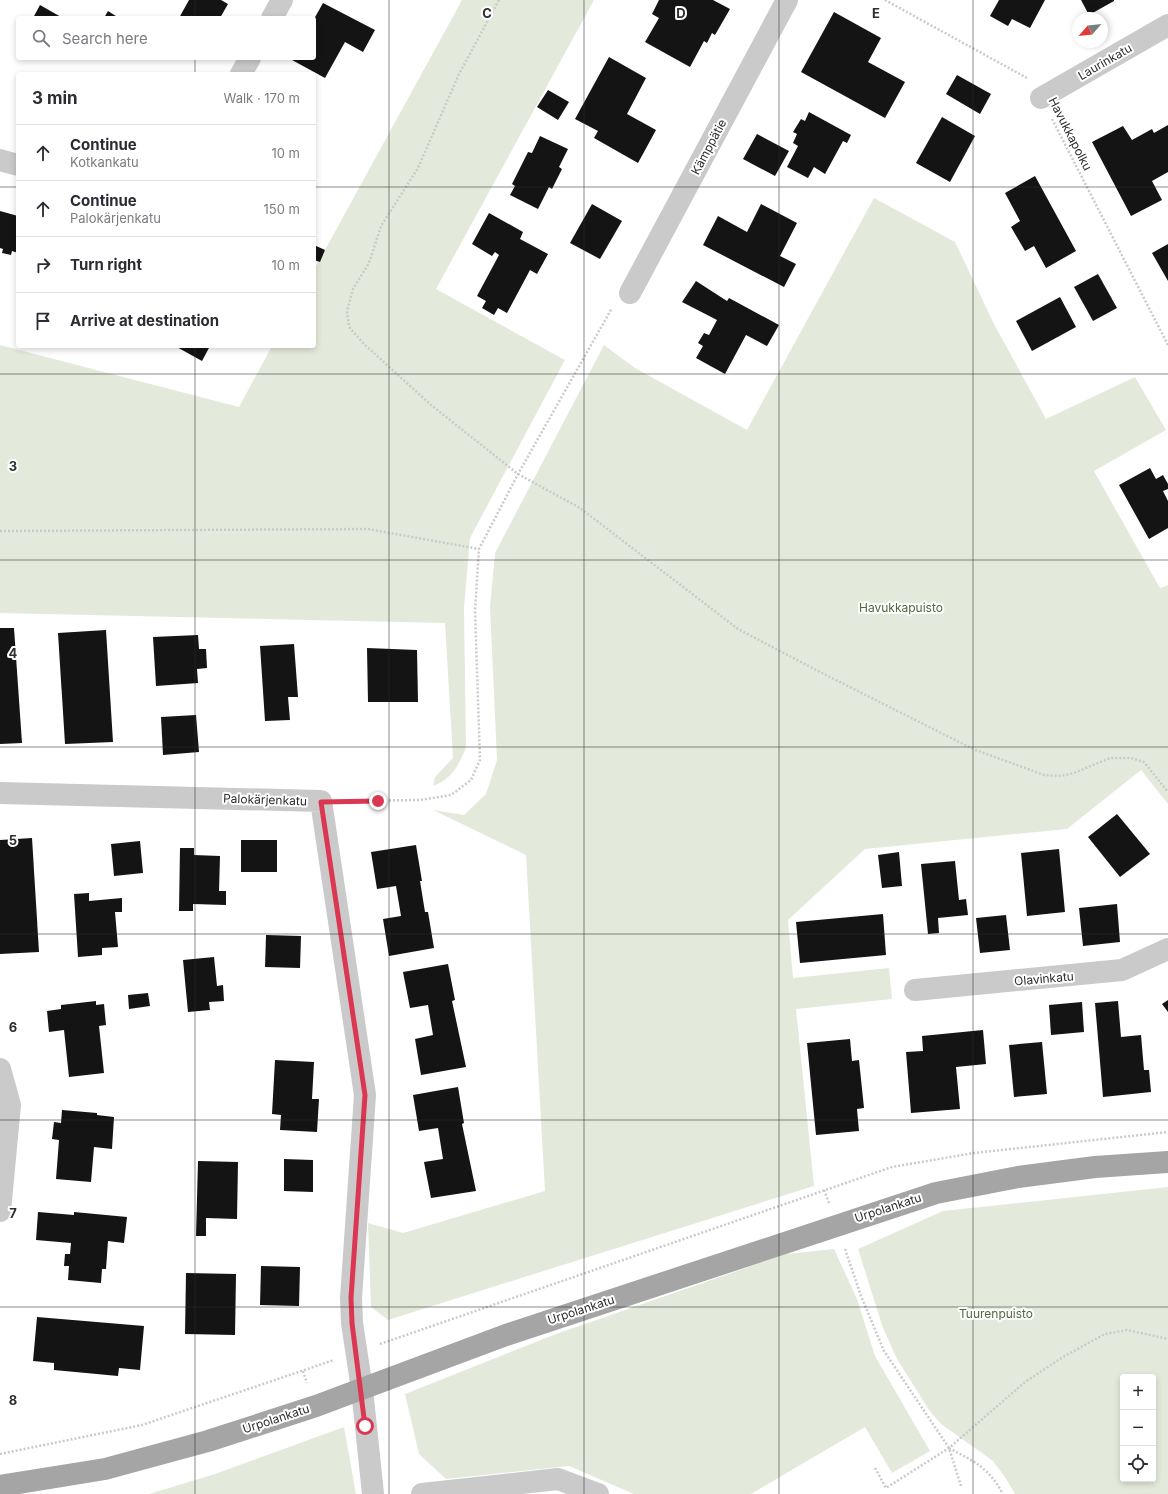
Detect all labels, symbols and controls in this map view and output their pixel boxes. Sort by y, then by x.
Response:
text: C [482,5,492,21]
text: D [676,5,686,21]
text: E [872,5,880,21]
north arrow [1072,12,1108,48]
search box [16,16,316,60]
icon: search [30,27,52,49]
text: Search here [62,29,148,48]
street label: Laurinkatu [1075,40,1134,83]
text: 3 min [32,88,78,108]
text: Walk · 170 m [224,90,300,106]
street label: Havukkapolku [1046,95,1095,173]
street label: Kämppätie [688,116,729,177]
text: Continue [70,135,137,154]
icon: ahead [32,142,54,164]
text: 10 m [271,145,300,161]
text: Kotkankatu [70,154,139,170]
text: Continue [70,191,137,210]
icon: ahead [32,198,54,220]
text: 150 m [264,201,300,217]
text: Palokärjenkatu [70,210,161,226]
icon: right [32,254,54,276]
text: Turn right [70,255,142,274]
text: 10 m [271,257,300,273]
icon: arrive [32,310,54,332]
text: Arrive at destination [70,311,219,330]
text: 3 [9,458,17,474]
park label: Havukkapuisto [859,600,943,615]
text: 4 [9,645,18,661]
street label: Palokärjenkatu [223,791,307,808]
route end [369,792,387,810]
text: 5 [9,832,17,848]
street label: Olavinkatu [1014,968,1074,989]
text: 6 [9,1019,17,1035]
street label: Urpolankatu [853,1190,923,1225]
text: 7 [9,1205,17,1221]
street label: Urpolankatu [546,1292,616,1327]
park label: Tuurenpuisto [959,1306,1033,1321]
map controls [1120,1374,1156,1482]
button: + [1120,1374,1156,1410]
text: 8 [9,1392,17,1408]
street label: Urpolankatu [241,1401,311,1436]
button: − [1120,1410,1156,1446]
route start [356,1417,374,1435]
button: locate [1120,1446,1156,1482]

